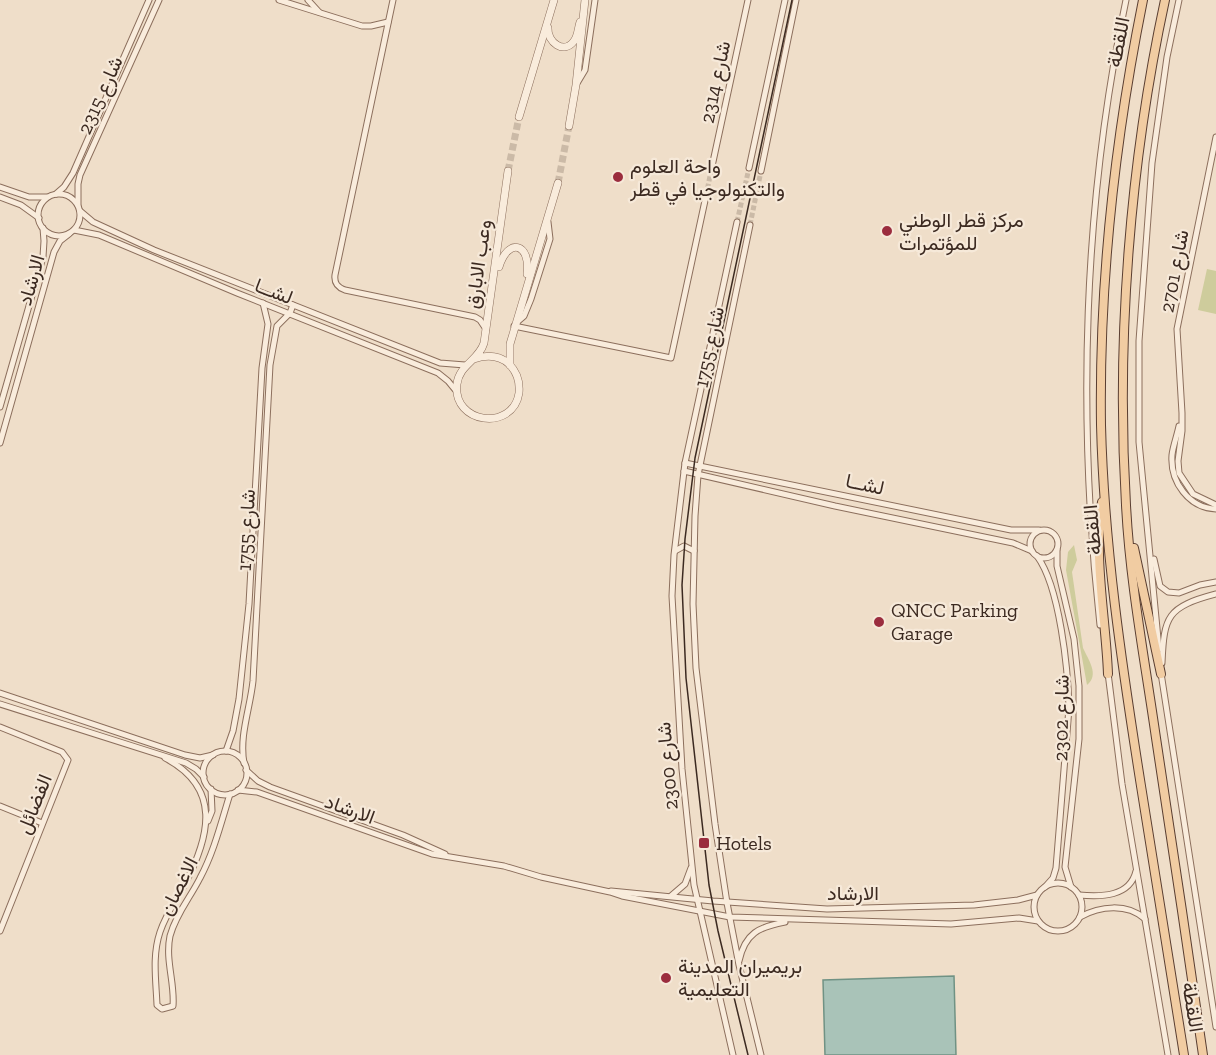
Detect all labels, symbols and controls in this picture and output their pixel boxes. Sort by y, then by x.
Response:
street label: اللقطة [1101,15,1135,69]
street label: شارع 2314 [695,39,737,126]
street label: شارع 2315 [72,52,130,139]
place label: واحة العلوم والتكنولوجيا في قطر [629,154,785,206]
marker: واحة العلوم والتكنولوجيا في قطر [611,170,625,184]
place label: مركز قطر الوطني للمؤتمرات [899,208,1024,256]
street label: وعب الابارق [460,218,497,310]
marker: مركز قطر الوطني للمؤتمرات [880,224,894,238]
street label: شارع 2701 [1154,228,1196,315]
street label: الارشاد [12,252,51,309]
street label: لشــا [252,273,296,309]
street label: شارع 1755 [689,304,731,390]
street label: لشــا [843,468,887,500]
street label: شارع 1755 [232,488,262,572]
street label: اللقطة [1078,504,1106,556]
place label: QNCC Parking Garage [891,598,1018,645]
marker: QNCC Parking Garage [872,615,886,629]
street label: شارع 2302 [1048,674,1076,762]
street label: شارع 2300 [651,721,685,811]
street label: الفضائل [11,771,57,837]
street label: الارشاد [321,789,378,830]
place label: Hotels [716,831,772,855]
marker: Hotels [697,836,711,850]
street label: الاغصان [153,853,203,919]
street label: الارشاد [827,881,879,906]
place label: بريميران المدينة التعليمية [678,954,802,1001]
marker: بريميران المدينة التعليمية [659,971,673,985]
street label: اللقطة [1177,980,1209,1034]

